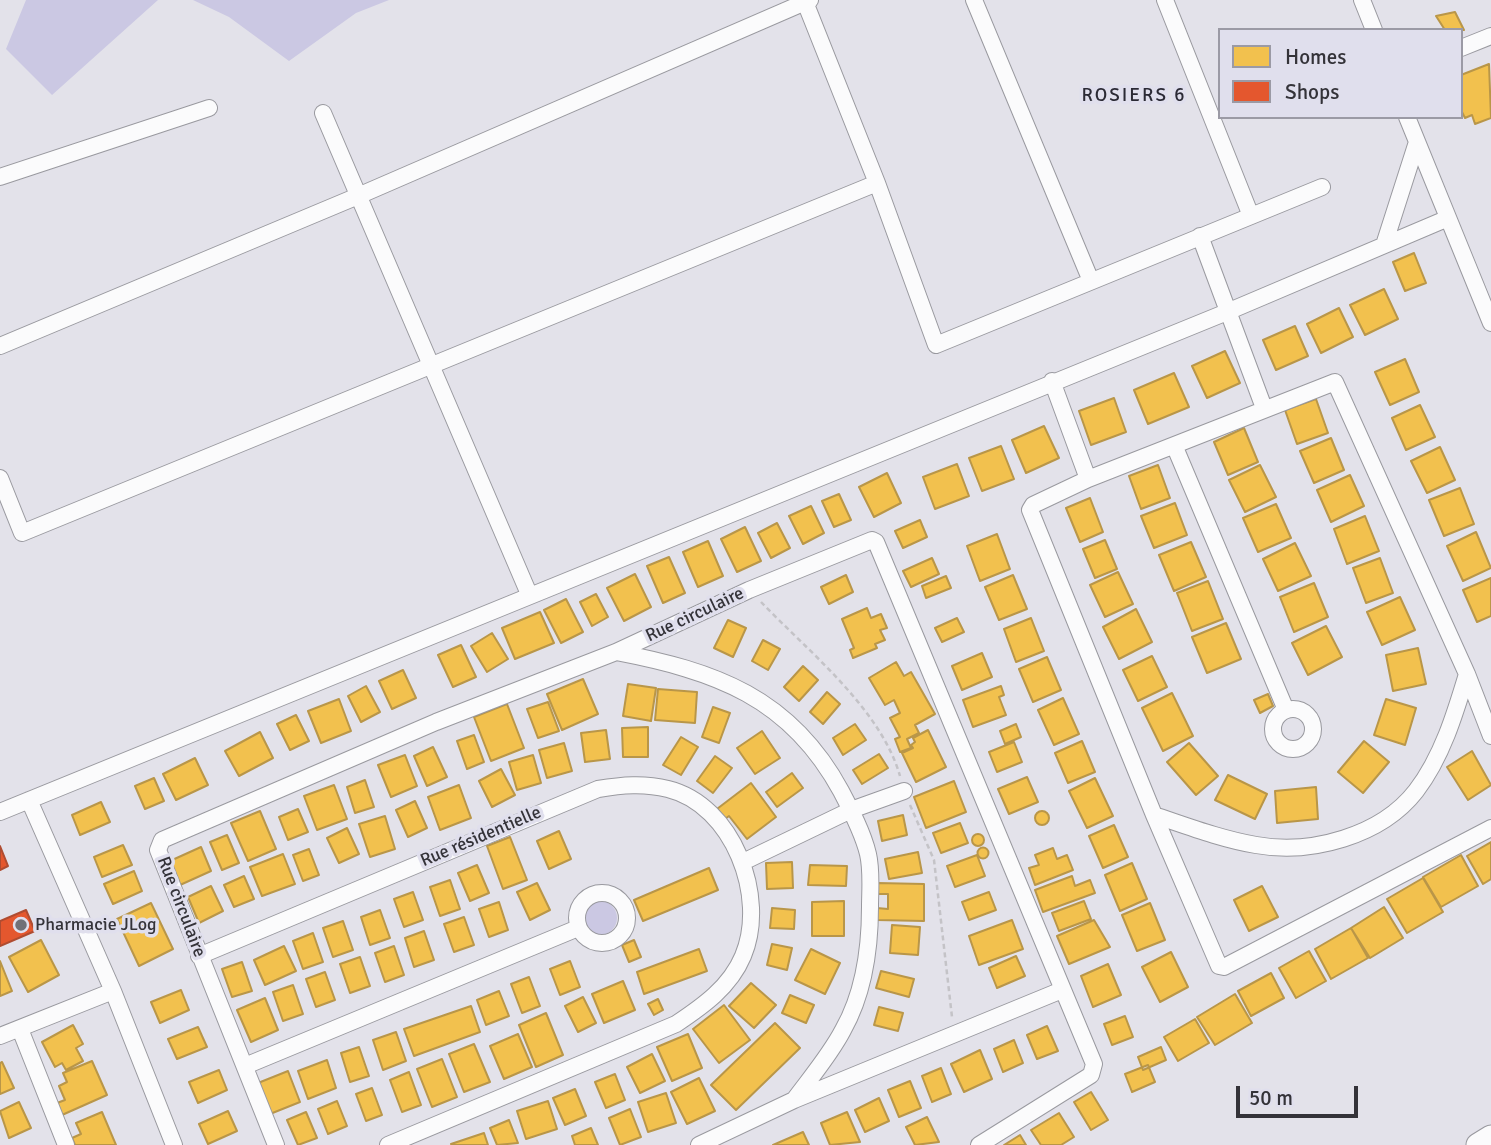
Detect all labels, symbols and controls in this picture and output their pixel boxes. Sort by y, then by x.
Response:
legend [1218,28,1463,119]
text: Homes [1285,44,1347,70]
text: Shops [1285,79,1339,105]
district label: ROSIERS 6 [1083,85,1185,107]
street label: Rue circulaire [642,583,748,647]
street label: Rue résidentielle [417,802,545,872]
street label: Rue circulaire [152,854,210,960]
place label: Pharmacie JLog [35,914,157,936]
marker: Pharmacie JLog [13,917,29,933]
scale bar [1239,1072,1362,1116]
text: 50 m [1249,1085,1293,1111]

